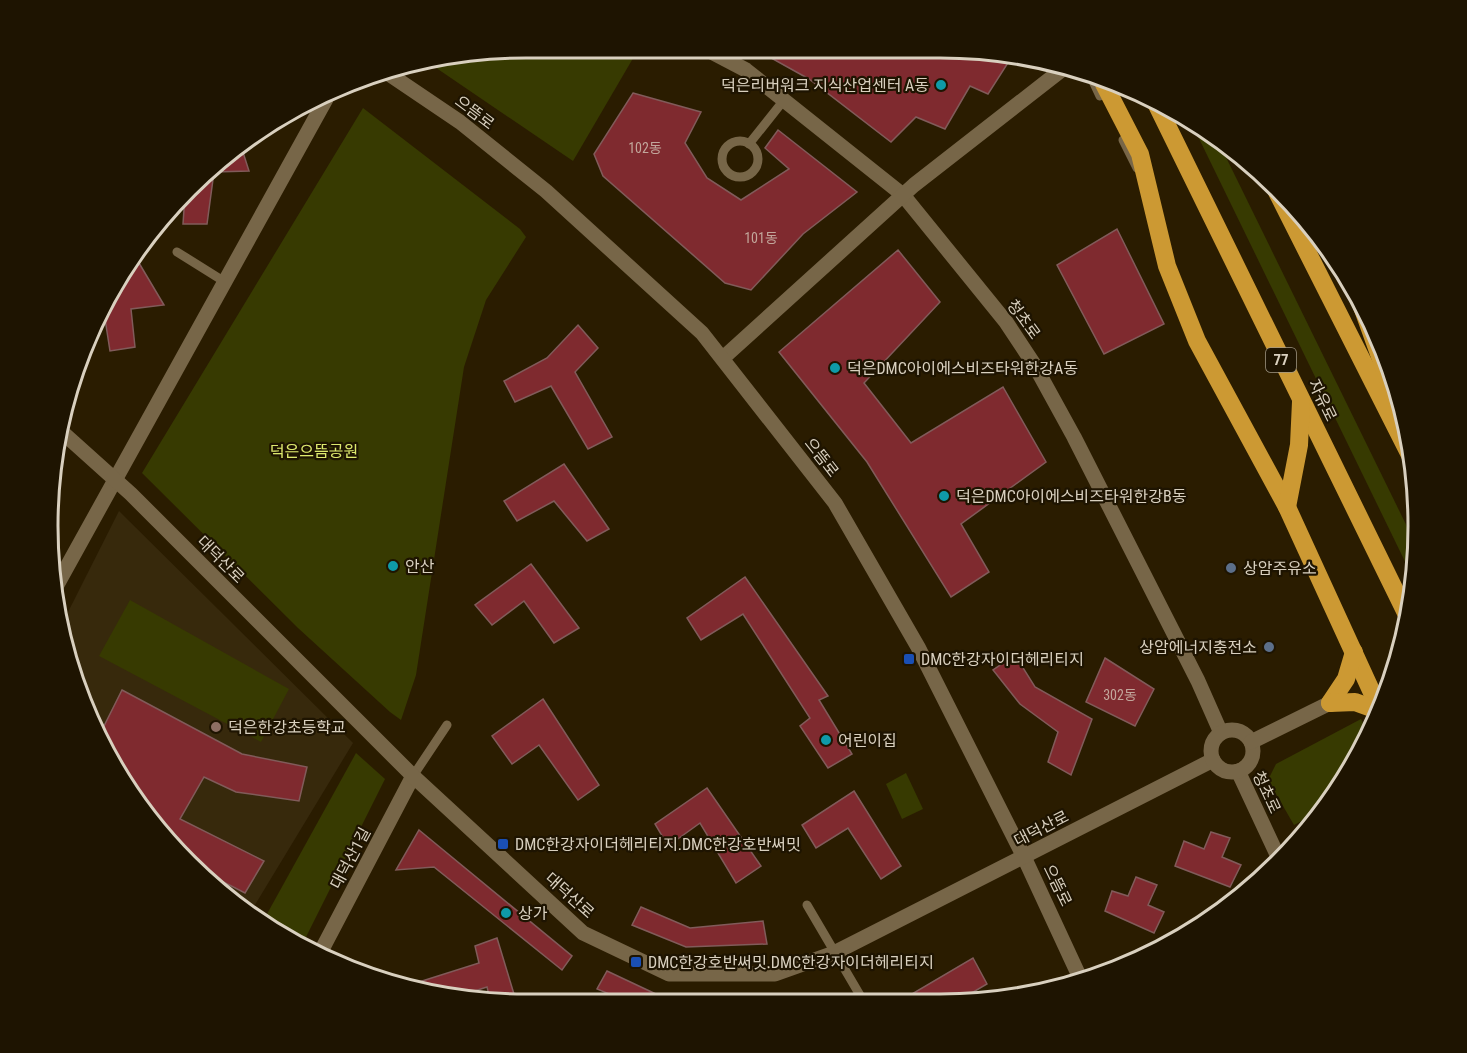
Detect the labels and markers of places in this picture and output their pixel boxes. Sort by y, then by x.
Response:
place label: 덕은리버워크 지식산업센터 A동 [721,76,929,95]
marker: 덕은리버워크 지식산업센터 A동 [934,78,948,92]
place label: 덕은DMC아이에스비즈타워한강A동 [847,359,1078,378]
marker: 덕은DMC아이에스비즈타워한강A동 [828,361,842,375]
place label: 덕은DMC아이에스비즈타워한강B동 [956,487,1187,506]
marker: 덕은DMC아이에스비즈타워한강B동 [937,489,951,503]
place label: 안산 [405,557,435,576]
marker: 안산 [386,559,400,573]
place label: 상암주유소 [1243,559,1317,578]
marker: 상암주유소 [1224,561,1238,575]
place label: 상암에너지충전소 [1139,638,1257,657]
marker: 상암에너지충전소 [1262,640,1276,654]
place label: DMC한강자이더헤리티지 [921,650,1084,669]
marker: DMC한강자이더헤리티지 [902,652,916,666]
place label: 덕은한강초등학교 [228,718,346,737]
marker: 덕은한강초등학교 [209,720,223,734]
place label: 어린이집 [838,731,897,750]
marker: 어린이집 [819,733,833,747]
place label: DMC한강자이더헤리티지.DMC한강호반써밋 [515,835,801,854]
marker: DMC한강자이더헤리티지.DMC한강호반써밋 [496,837,510,851]
place label: 상가 [518,904,548,923]
marker: 상가 [499,906,513,920]
place label: DMC한강호반써밋.DMC한강자이더헤리티지 [648,953,934,972]
marker: DMC한강호반써밋.DMC한강자이더헤리티지 [629,955,643,969]

